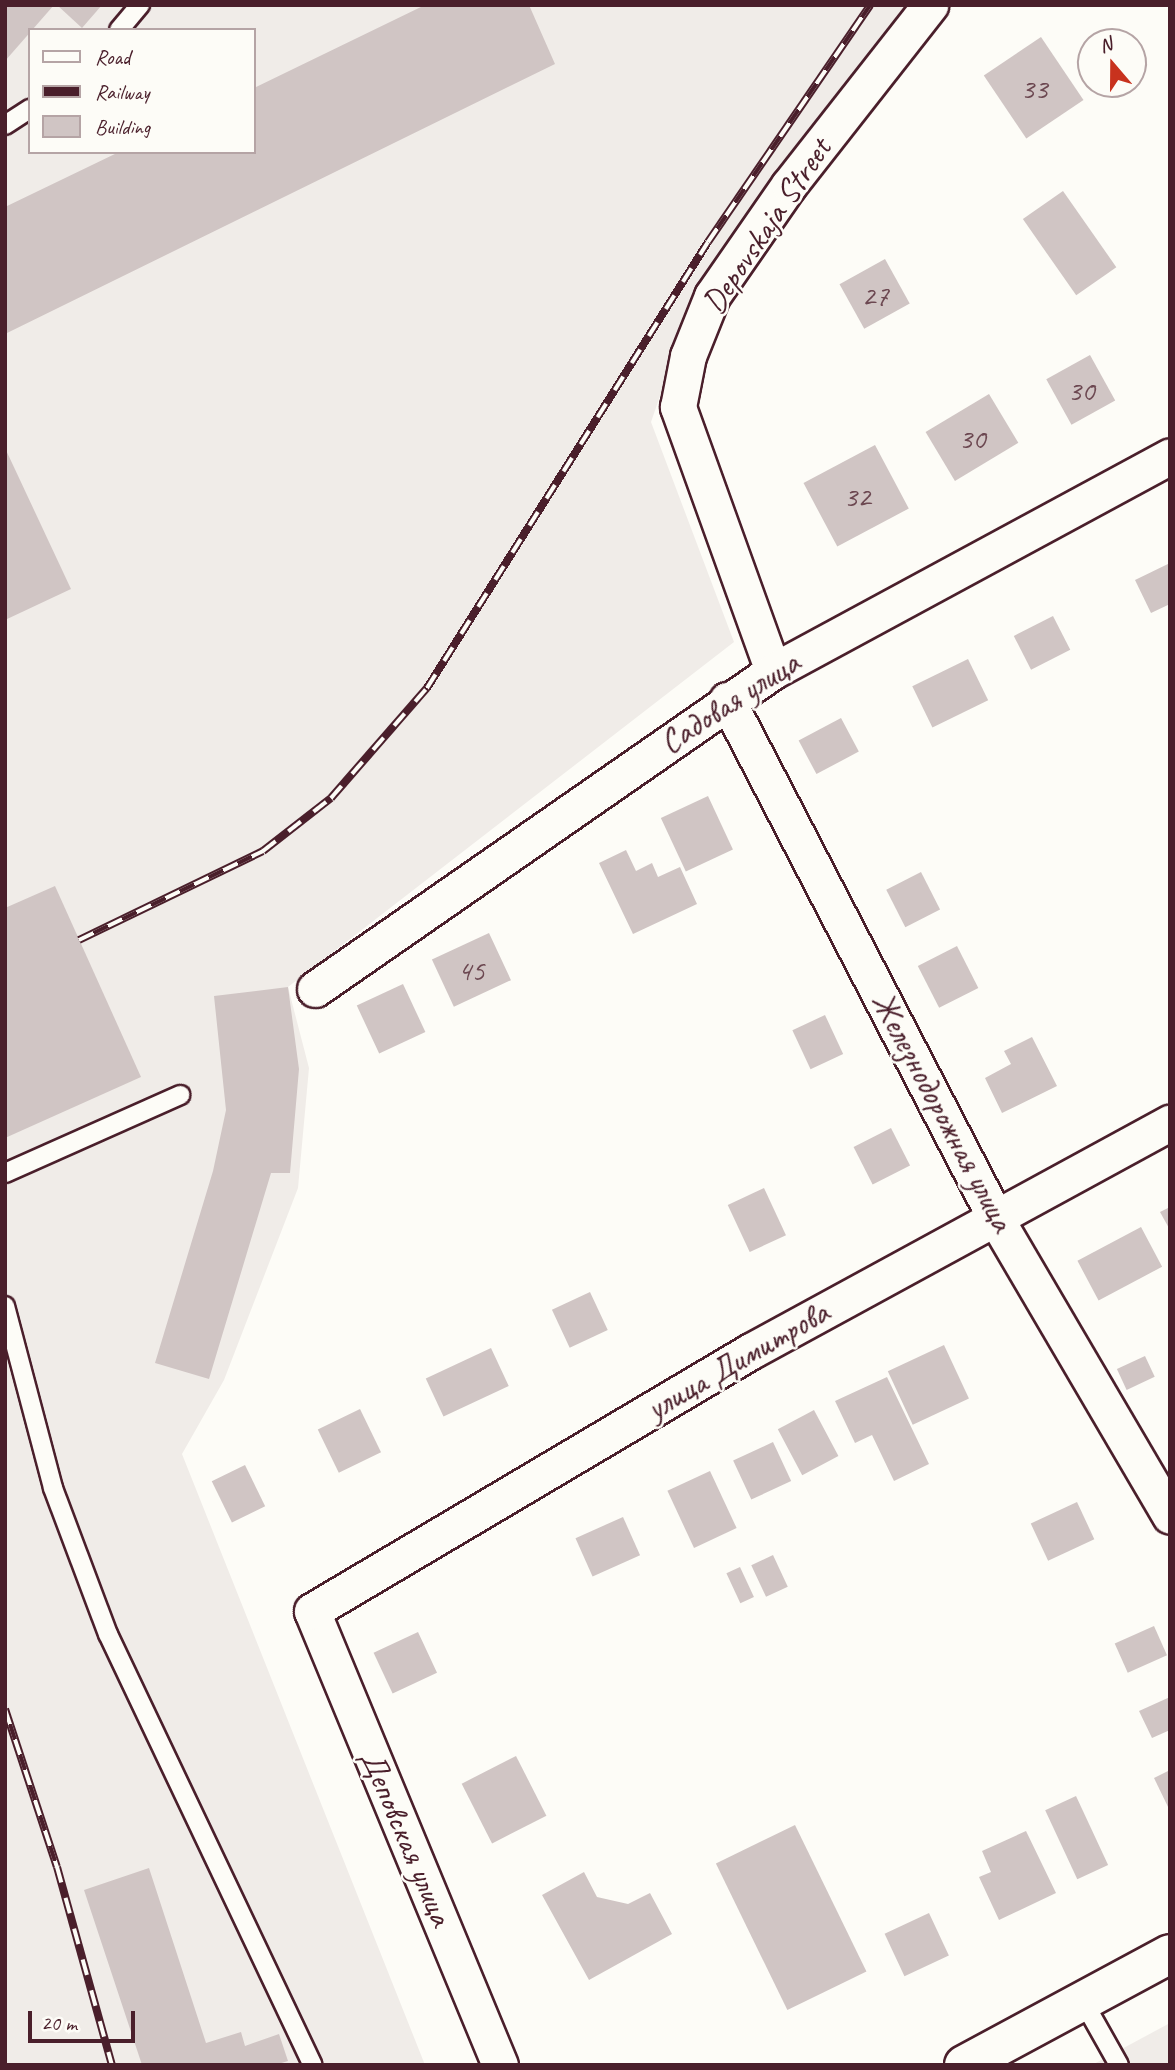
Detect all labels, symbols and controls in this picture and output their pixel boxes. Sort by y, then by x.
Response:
legend [28,28,256,154]
north arrow [1077,28,1147,98]
text: N [1096,32,1115,58]
text: Road [95,44,130,70]
house number: 33 [1021,70,1047,106]
text: Railway [95,79,149,105]
text: Building [95,114,150,140]
street label: Depovskaja Street [694,131,840,321]
house number: 27 [862,277,888,313]
house number: 30 [1068,372,1094,408]
house number: 30 [959,420,985,456]
house number: 32 [844,478,870,514]
street label: Садовая улица [652,643,808,763]
house number: 45 [458,952,484,988]
street label: Железнодорожная улица [862,984,1022,1240]
street label: улица Димитрова [638,1292,838,1430]
street label: Деповская улица [351,1743,461,1933]
scale bar [32,1996,138,2040]
text: 20 m [41,2010,77,2036]

